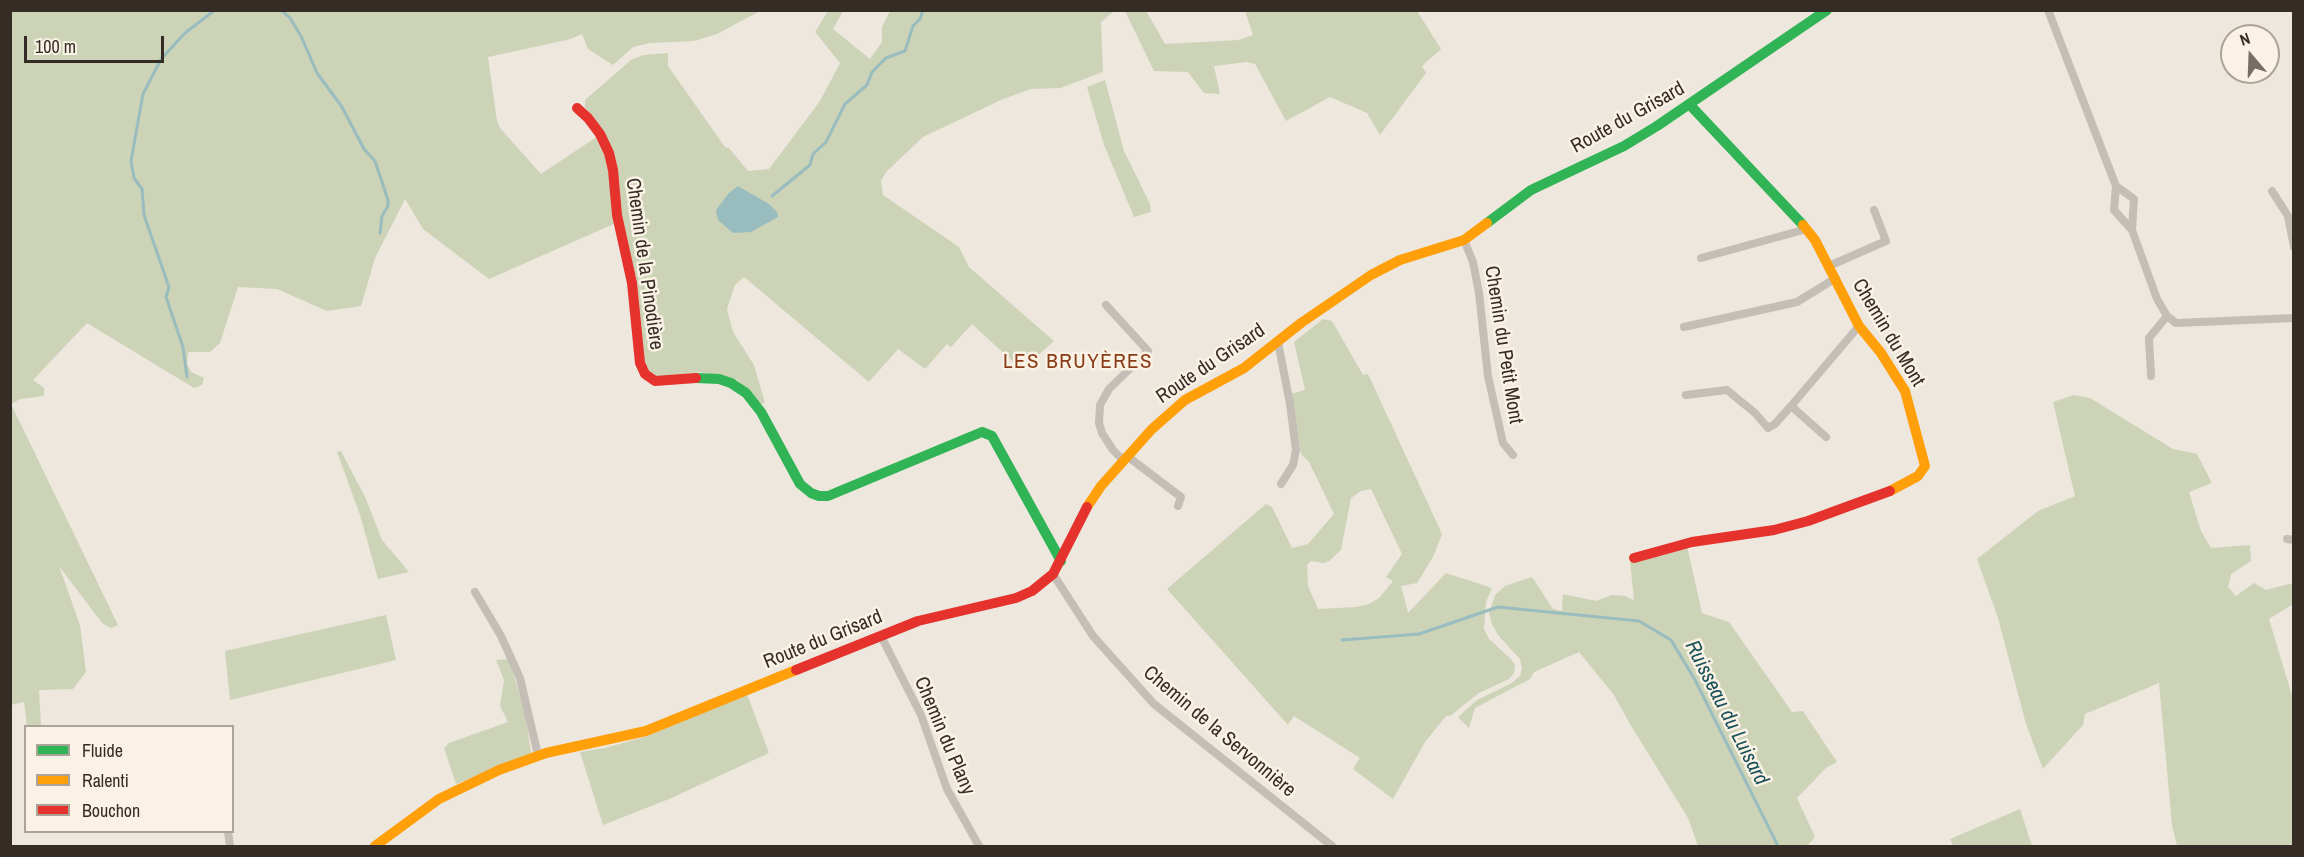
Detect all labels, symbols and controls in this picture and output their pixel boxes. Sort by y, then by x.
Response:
scale bar [27,24,166,62]
north arrow [2220,24,2280,84]
text: N [2237,27,2253,51]
text: 100 m [35,34,76,59]
street label: Route du Grisard [1567,77,1689,159]
street label: Chemin de la Pinodière [620,177,668,351]
street label: Chemin du Petit Mont [1479,264,1527,426]
street label: Chemin du Mont [1846,275,1930,391]
street label: Route du Grisard [1152,319,1270,409]
district label: LES BRUYÈRES [1003,349,1153,375]
street label: Route du Grisard [760,605,886,675]
water label: Ruisseau du Luisard [1679,636,1773,790]
street label: Chemin de la Servonnière [1138,661,1300,803]
street label: Chemin du Plany [908,673,980,799]
legend [24,725,234,833]
text: Fluide [82,738,123,763]
text: Ralenti [82,768,129,793]
text: Bouchon [82,798,140,823]

